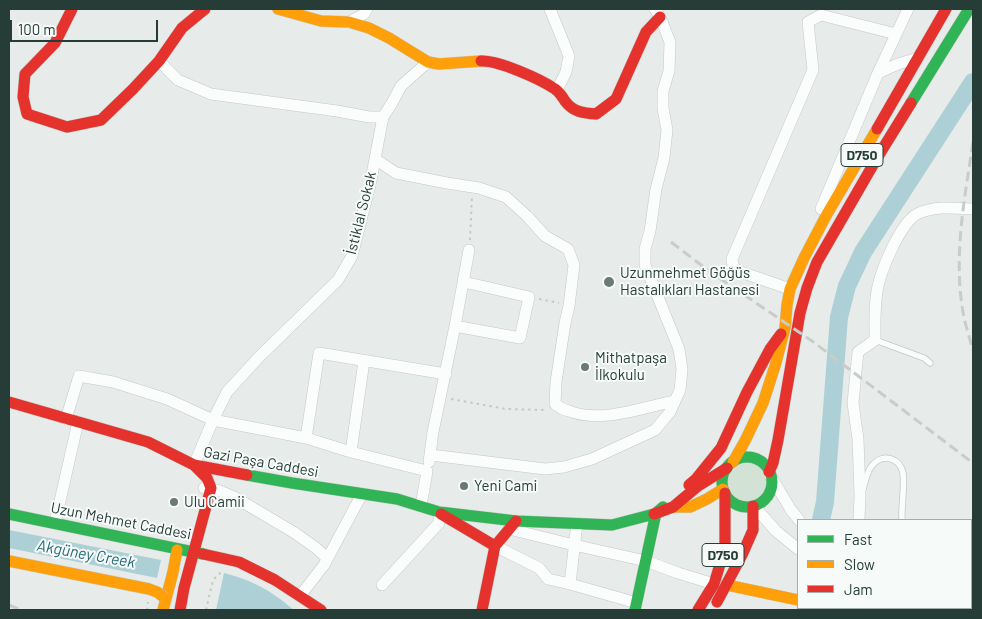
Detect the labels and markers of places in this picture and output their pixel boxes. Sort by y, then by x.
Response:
place label: Uzunmehmet Göğüs Hastalıkları Hastanesi [620,264,759,299]
marker: Uzunmehmet Göğüs Hastalıkları Hastanesi [602,275,616,289]
place label: Mithatpaşa İlkokulu [595,349,667,384]
marker: Mithatpaşa İlkokulu [579,361,591,373]
place label: Yeni Cami [474,477,537,495]
marker: Yeni Cami [458,480,470,492]
place label: Ulu Camii [184,493,245,511]
marker: Ulu Camii [168,496,180,508]

